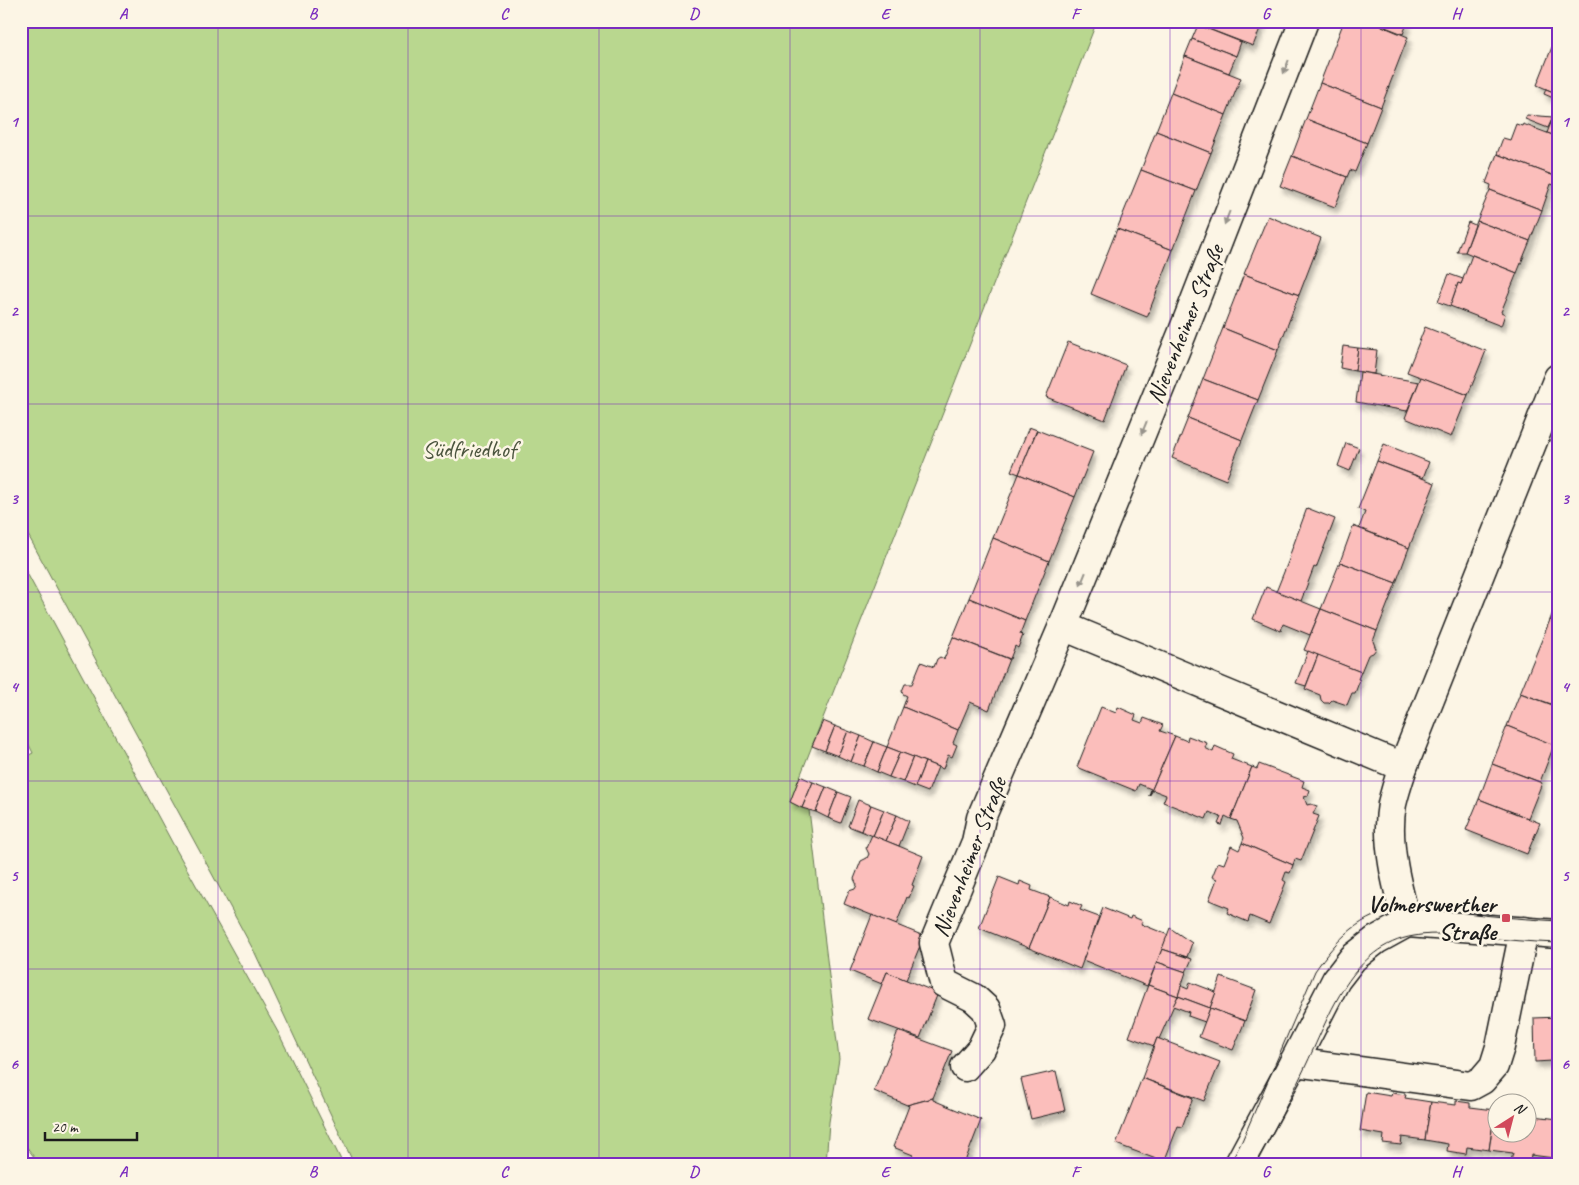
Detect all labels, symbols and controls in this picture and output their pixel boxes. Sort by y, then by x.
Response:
text: A [119,4,129,24]
text: B [309,4,319,24]
text: C [500,4,510,24]
text: D [689,4,700,24]
text: E [881,4,892,24]
text: F [1071,4,1082,24]
text: G [1262,4,1272,24]
text: H [1451,4,1463,24]
one-way arrow [1282,60,1290,74]
text: 1 [10,112,19,132]
text: 1 [1561,112,1570,132]
one-way arrow [1223,211,1231,225]
street label: Nievenheimer Straße [1140,238,1231,408]
text: 2 [10,301,19,321]
text: 2 [1561,301,1570,321]
one-way arrow [1140,421,1148,436]
park label: Südfriedhof [422,434,522,464]
text: 3 [10,489,19,509]
text: 3 [1561,489,1570,509]
one-way arrow [1078,572,1086,586]
text: 4 [10,677,19,697]
text: 4 [1561,677,1570,697]
street label: Nievenheimer Straße [925,771,1014,941]
text: 5 [11,866,20,886]
text: 5 [1562,866,1571,886]
place label: Volmerswerther Straße [1367,889,1498,947]
marker: Volmerswerther Straße [1500,912,1512,924]
text: 6 [10,1054,19,1074]
text: 6 [1561,1054,1570,1074]
north arrow [1486,1092,1536,1142]
text: N [1511,1098,1530,1119]
scale bar [45,1110,138,1142]
text: 20 m [52,1118,79,1137]
text: A [119,1162,129,1182]
text: B [309,1162,319,1182]
text: C [500,1162,510,1182]
text: D [689,1162,700,1182]
text: E [881,1162,892,1182]
text: F [1071,1162,1082,1182]
text: G [1262,1162,1272,1182]
text: H [1451,1162,1463,1182]

